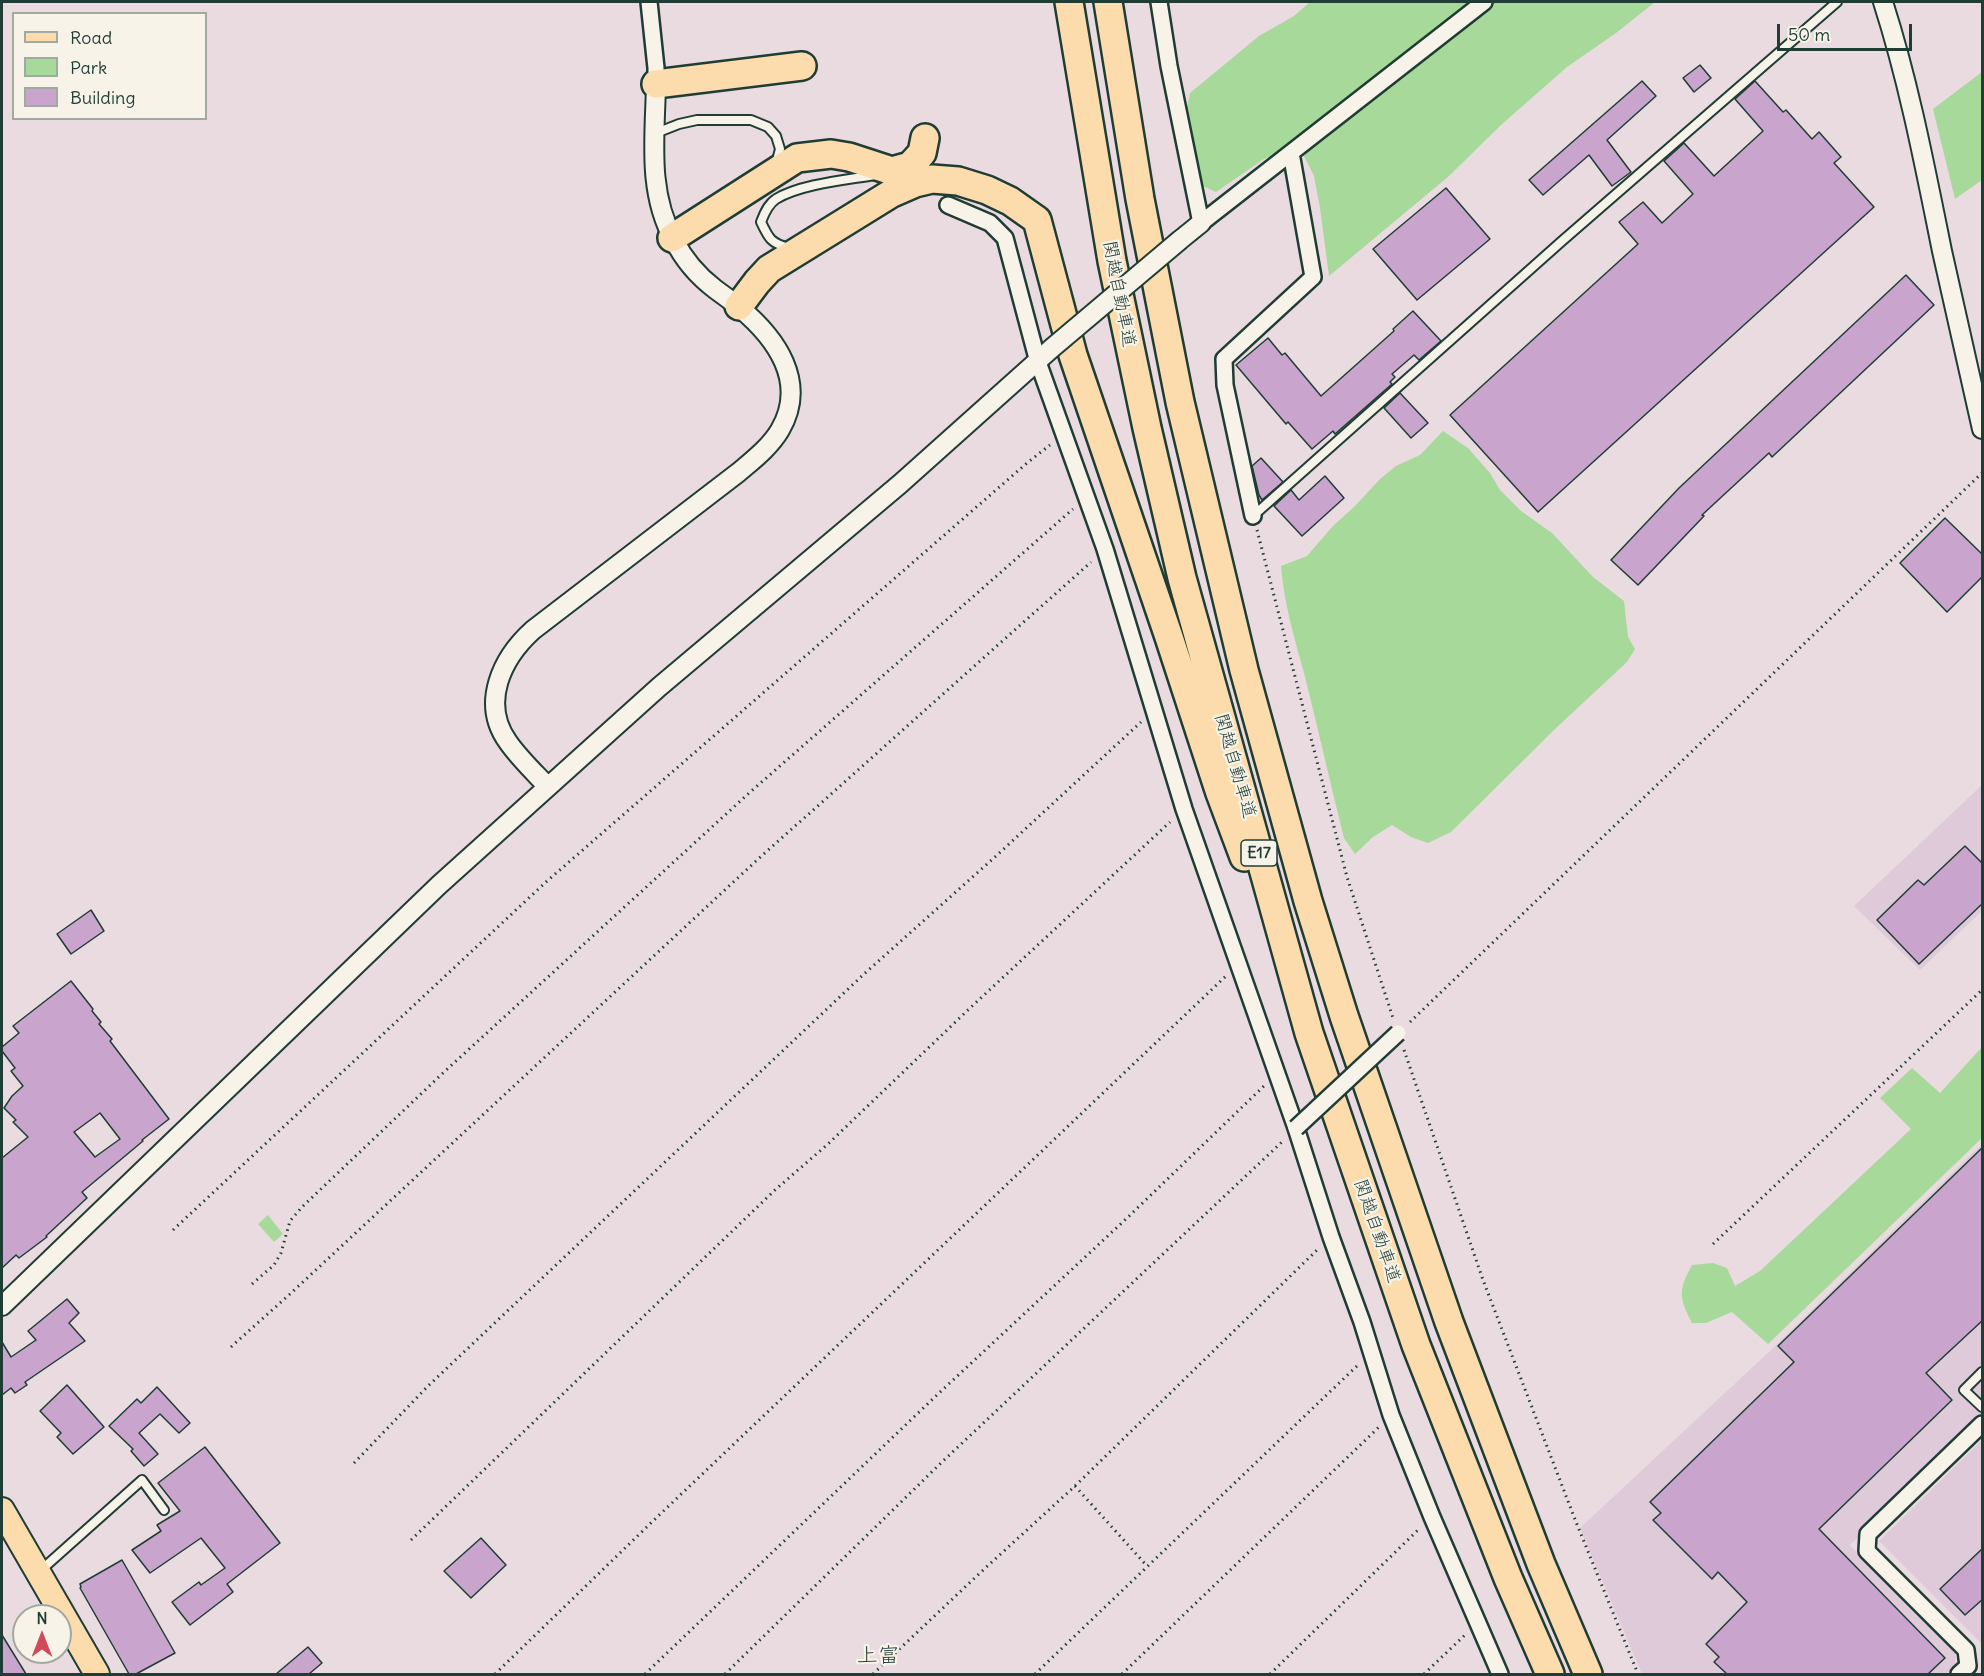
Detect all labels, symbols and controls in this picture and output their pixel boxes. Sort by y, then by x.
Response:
legend [12,12,207,120]
scale bar [1780,12,1915,50]
text: 50 m [1788,23,1830,46]
text: Road [70,26,112,49]
text: Park [70,56,107,79]
text: Building [70,86,135,109]
street label: 関越自動車道 [1098,239,1140,349]
street label: 関越自動車道 [1210,711,1260,821]
road number: E17 [1241,840,1277,866]
street label: 関越自動車道 [1349,1176,1405,1286]
north arrow [12,1604,72,1664]
text: N [36,1608,48,1628]
district label: 上富 [857,1643,899,1669]

